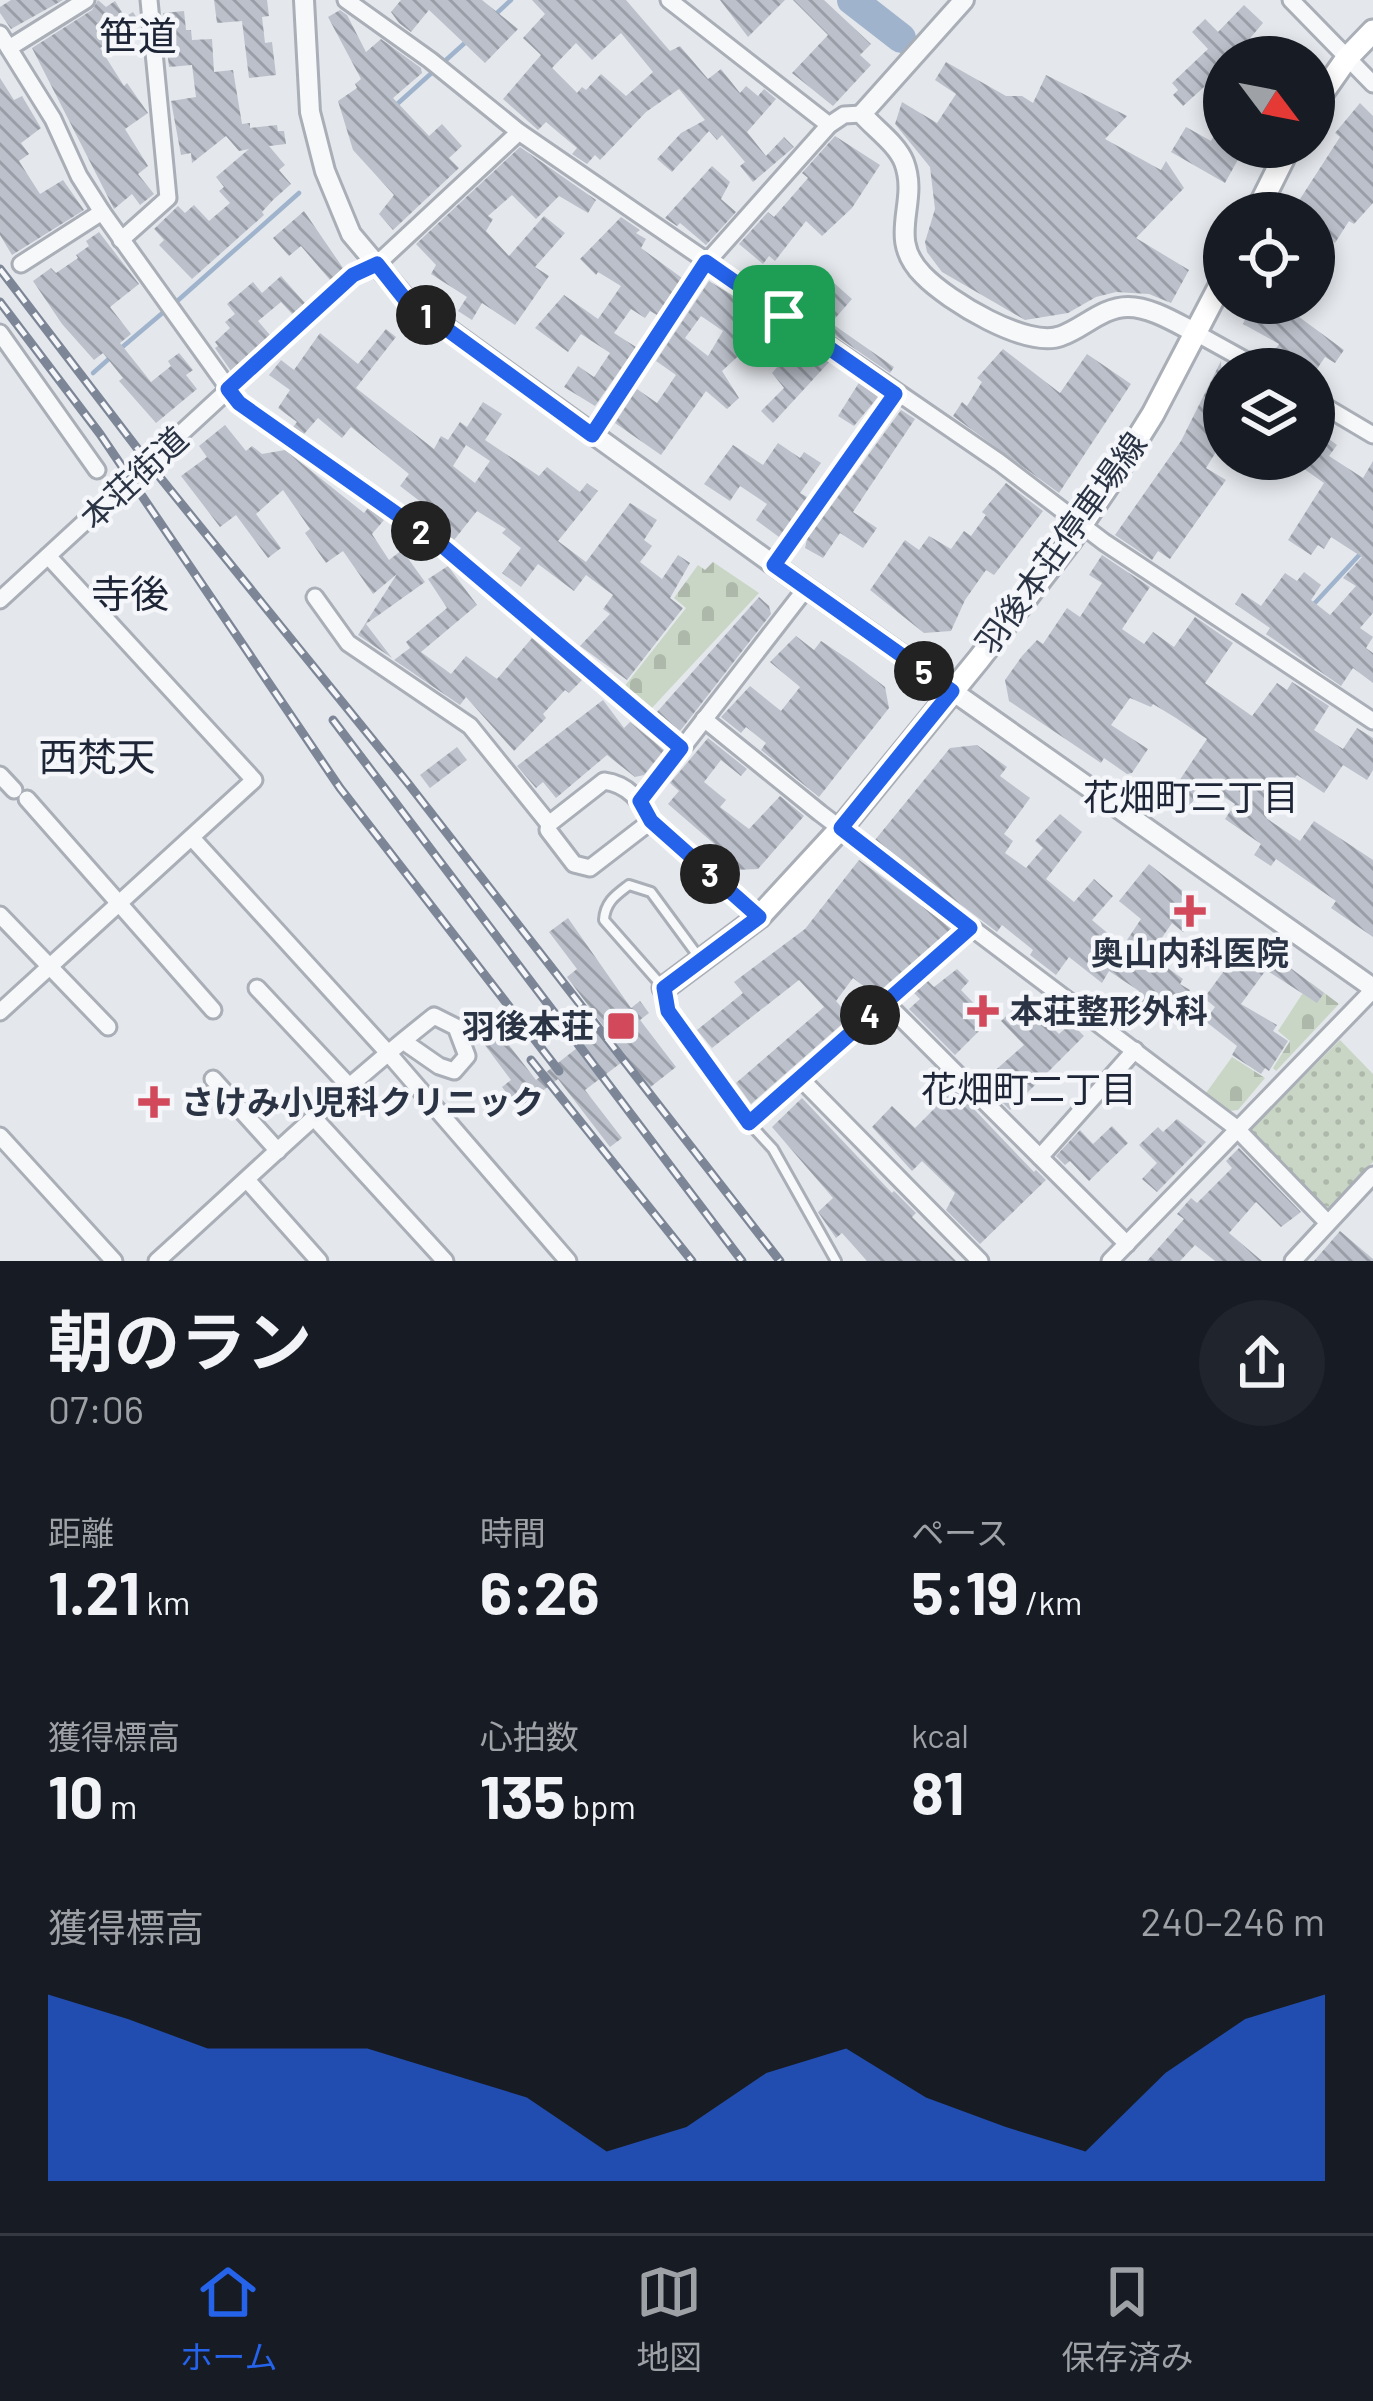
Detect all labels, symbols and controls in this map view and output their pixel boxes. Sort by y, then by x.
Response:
district label: 笹道 [99,11,177,58]
north arrow [1203,36,1335,168]
map controls [1203,36,1335,480]
button: locate [1203,192,1335,324]
pin [733,265,835,367]
icon: arrive [751,283,817,349]
pin: 1 [396,285,456,345]
text: 1 [420,295,432,335]
button: layers [1203,348,1335,480]
street label: 本荘街道 [71,418,195,537]
street label: 羽後本荘停車場線 [966,424,1154,661]
pin: 2 [391,501,451,561]
text: 2 [412,511,430,551]
district label: 寺後 [91,569,169,616]
pin: 5 [894,641,954,701]
text: 5 [915,651,933,691]
district label: 西梵天 [38,732,156,779]
district label: 花畑町三丁目 [1083,774,1299,817]
pin: 3 [680,844,740,904]
text: 3 [701,854,719,894]
marker: 奥山内科医院 [1174,895,1206,927]
place label: 奥山内科医院 [1091,932,1289,972]
pin: 4 [840,985,900,1045]
place label: 本荘整形外科 [1010,990,1208,1030]
text: 4 [860,995,880,1035]
marker: 本荘整形外科 [967,995,999,1027]
place label: 羽後本荘 [462,1005,594,1045]
marker: 羽後本荘 [605,1010,637,1042]
district label: 花畑町二丁目 [921,1066,1137,1109]
place label: さけみ小児科クリニック [181,1081,544,1121]
marker: さけみ小児科クリニック [138,1086,170,1118]
text: 朝のラン [48,1300,312,1379]
button: share [1199,1300,1325,1426]
text: 07:06 [48,1385,144,1432]
text: 距離 [48,1512,114,1552]
text: 時間 [480,1512,546,1552]
text: ペース [911,1512,1009,1552]
text: 1.21 [48,1555,140,1627]
text: 6:26 [480,1555,600,1627]
text: 5:19 [911,1555,1019,1627]
text: km [140,1582,190,1622]
text: /km [1019,1582,1082,1622]
text: kcal [911,1715,969,1755]
text: 獲得標高 [48,1716,180,1756]
text: 心拍数 [480,1716,579,1756]
text: 81 [911,1755,964,1827]
text: 10 [48,1759,103,1831]
text: 135 [480,1759,566,1831]
text: m [103,1786,137,1826]
text: bpm [566,1786,636,1826]
text: 240–246 m [1140,1897,1325,1944]
text: 獲得標高 [48,1903,204,1950]
tab: ホーム [179,2259,278,2379]
tab: 地図 [636,2259,702,2379]
tab: 保存済み [1061,2259,1193,2379]

